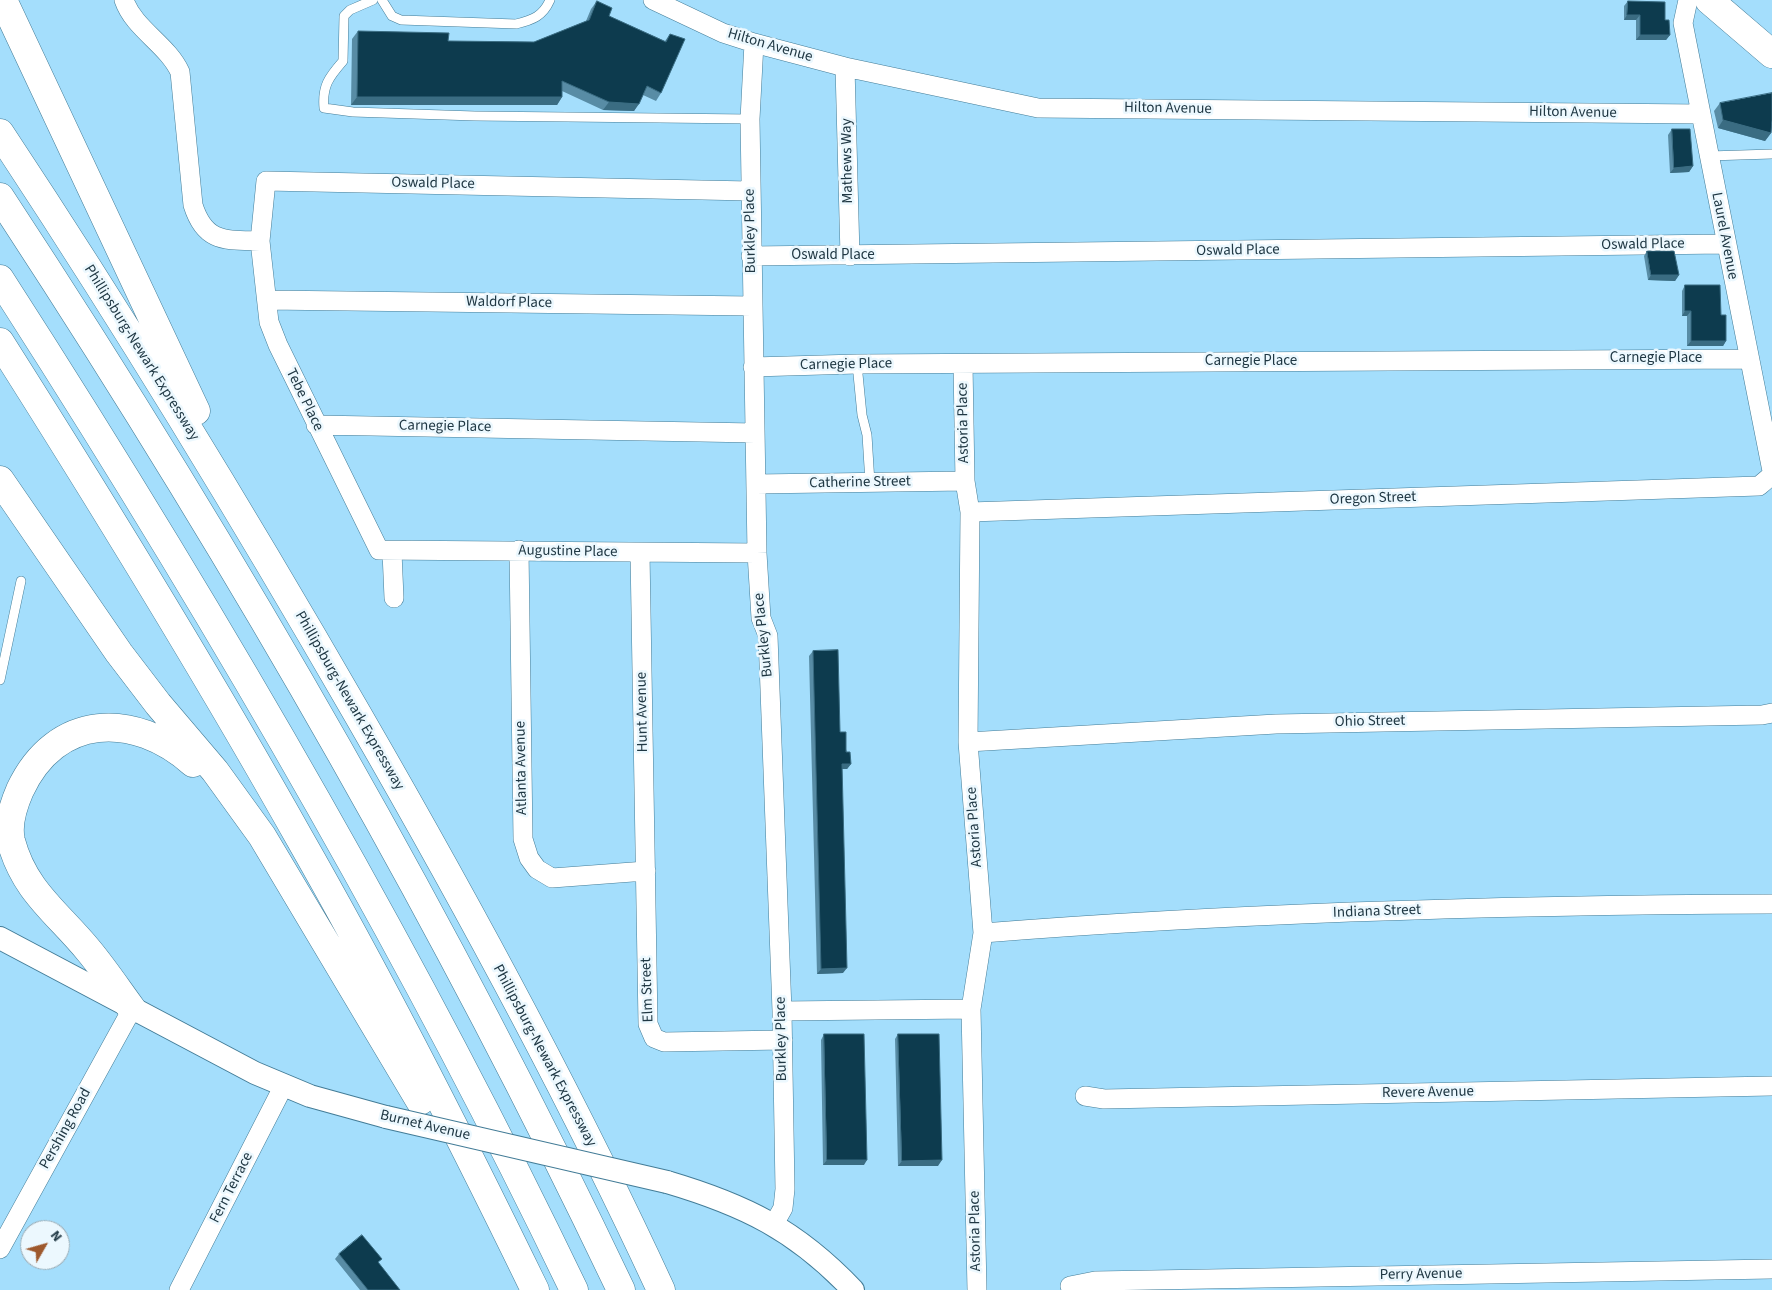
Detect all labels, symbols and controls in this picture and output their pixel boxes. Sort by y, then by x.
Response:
street label: Hilton Avenue [725,25,815,67]
street label: Hilton Avenue [1124,99,1212,119]
street label: Hilton Avenue [1529,103,1617,123]
street label: Mathews Way [838,118,858,204]
street label: Oswald Place [391,174,475,194]
street label: Burkley Place [741,188,761,274]
street label: Laurel Avenue [1707,191,1741,281]
street label: Oswald Place [1601,235,1685,255]
street label: Oswald Place [1196,241,1280,261]
street label: Oswald Place [791,247,875,265]
street label: Phillipsburg-Newark Expressway [79,262,203,444]
street label: Waldorf Place [466,293,552,313]
street label: Carnegie Place [1610,350,1702,368]
street label: Carnegie Place [1205,353,1297,371]
street label: Carnegie Place [800,355,892,375]
street label: Tebe Place [281,366,327,434]
street label: Astoria Place [954,382,974,464]
street label: Carnegie Place [399,417,491,437]
street label: Catherine Street [809,473,911,493]
street label: Oregon Street [1329,488,1417,510]
street label: Augustine Place [518,542,618,562]
street label: Burkley Place [751,592,777,678]
street label: Phillipsburg-Newark Expressway [290,608,408,794]
street label: Hunt Avenue [633,672,653,752]
street label: Ohio Street [1335,712,1405,732]
street label: Atlanta Avenue [512,721,532,815]
street label: Astoria Place [963,786,987,868]
street label: Indiana Street [1333,901,1421,923]
street label: Elm Street [638,957,658,1023]
street label: Phillipsburg-Newark Expressway [488,962,600,1150]
street label: Burkley Place [772,996,792,1082]
street label: Revere Avenue [1382,1083,1474,1103]
street label: Pershing Road [36,1085,96,1173]
street label: Burnet Avenue [378,1107,472,1145]
street label: Fern Terrace [206,1150,258,1226]
street label: Astoria Place [966,1190,986,1272]
north arrow [20,1220,70,1270]
text: N [45,1227,67,1246]
street label: Perry Avenue [1380,1265,1462,1285]

